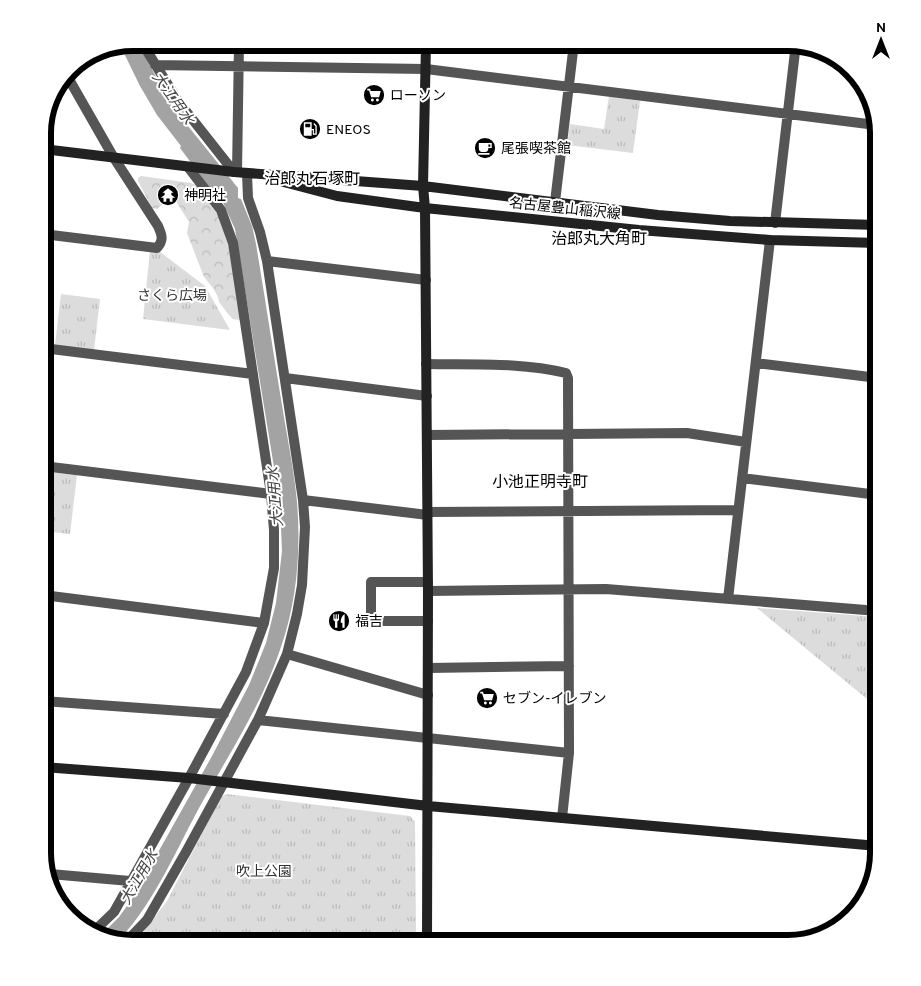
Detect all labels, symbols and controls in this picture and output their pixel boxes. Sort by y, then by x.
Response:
north arrow [856,15,906,65]
text: N [876,20,886,37]
water label: 大江用水 [147,69,198,131]
supermarket icon: ローソン [362,83,386,107]
place label: ローソン [390,88,446,105]
fuel station icon: ENEOS [298,117,322,141]
place label: ENEOS [326,122,371,139]
cafe icon: 尾張喫茶館 [473,136,497,160]
place label: 尾張喫茶館 [501,141,571,158]
district label: 治郎丸石塚町 [264,170,360,190]
temple icon: 神明社 [156,183,180,207]
place label: 神明社 [184,188,226,205]
street label: 名古屋豊山稲沢線 [508,195,621,224]
district label: 治郎丸大角町 [551,230,647,250]
park label: さくら広場 [137,288,207,305]
water label: 大江用水 [264,464,289,528]
district label: 小池正明寺町 [492,473,588,493]
restaurant icon: 福吉 [327,609,351,633]
place label: 福吉 [355,614,383,631]
supermarket icon: セブン-イレブン [475,686,499,710]
place label: セブン-イレブン [503,690,607,708]
water label: 大江用水 [117,845,165,908]
park label: 吹上公園 [236,864,292,881]

